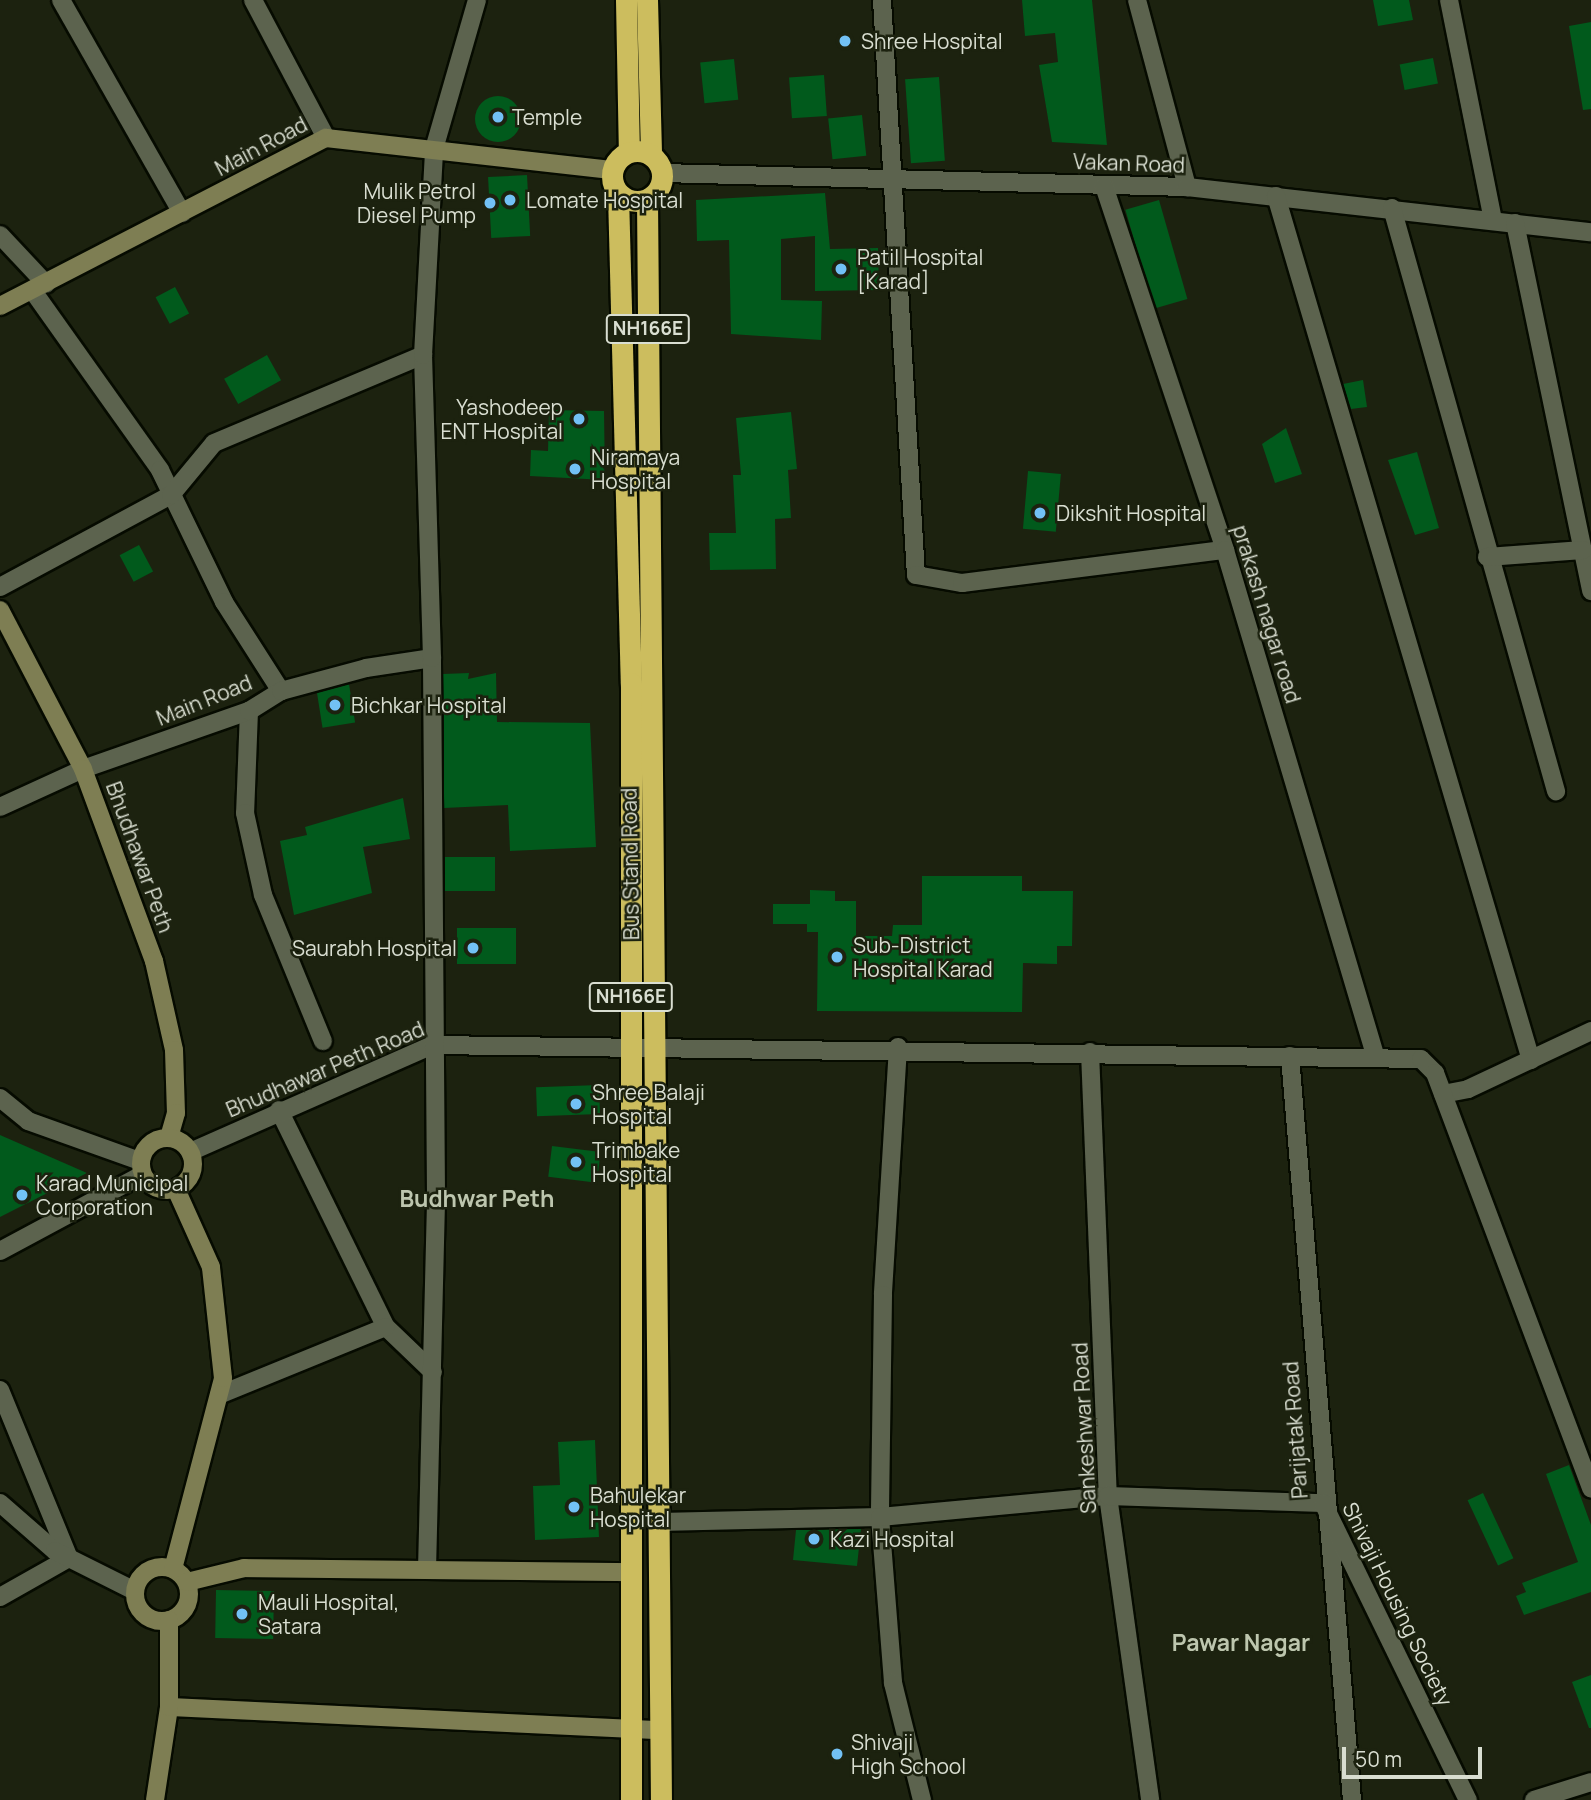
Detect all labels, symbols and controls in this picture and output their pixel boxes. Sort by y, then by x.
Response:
place label: Shree Hospital [861,28,1003,54]
marker: Shree Hospital [835,31,855,51]
place label: Temple [512,104,582,130]
marker: Temple [490,109,506,125]
street label: Main Road [211,111,311,181]
street label: Vakan Road [1073,148,1185,178]
place label: Mulik Petrol Diesel Pump [357,178,476,228]
place label: Lomate Hospital [526,187,683,213]
marker: Lomate Hospital [500,190,520,210]
marker: Mulik Petrol Diesel Pump [482,195,498,211]
place label: Patil Hospital [Karad] [857,244,983,294]
marker: Patil Hospital [Karad] [831,259,851,279]
road number: NH166E [604,314,692,344]
place label: Yashodeep ENT Hospital [440,394,563,444]
marker: Yashodeep ENT Hospital [569,409,589,429]
place label: Niramaya Hospital [591,444,680,494]
marker: Niramaya Hospital [565,459,585,479]
place label: Dikshit Hospital [1056,500,1206,526]
marker: Dikshit Hospital [1030,503,1050,523]
street label: prakash nagar road [1228,522,1306,706]
street label: Main Road [153,669,255,731]
place label: Bichkar Hospital [351,692,507,718]
marker: Bichkar Hospital [325,695,345,715]
street label: Bhudhawar Peth [101,778,179,936]
street label: Bus Stand Road [616,788,644,940]
place label: Sub-District Hospital Karad [853,932,993,982]
place label: Saurabh Hospital [292,935,457,961]
marker: Saurabh Hospital [463,938,483,958]
marker: Sub-District Hospital Karad [827,947,847,967]
road number: NH166E [587,981,675,1012]
street label: Bhudhawar Peth Road [222,1016,428,1122]
place label: Shree Balaji Hospital [592,1079,705,1129]
marker: Shree Balaji Hospital [566,1094,586,1114]
place label: Trimbake Hospital [592,1137,680,1187]
marker: Trimbake Hospital [566,1152,586,1172]
place label: Karad Municipal Corporation [36,1170,188,1220]
district label: Budhwar Peth [400,1184,554,1212]
marker: Karad Municipal Corporation [14,1187,30,1203]
street label: Sankeshwar Road [1067,1342,1101,1514]
street label: Parijatak Road [1278,1360,1312,1500]
place label: Bahulekar Hospital [590,1482,686,1532]
marker: Bahulekar Hospital [564,1497,584,1517]
street label: Shivaji Housing Society [1338,1498,1458,1710]
place label: Kazi Hospital [830,1526,954,1552]
marker: Kazi Hospital [804,1529,824,1549]
place label: Mauli Hospital, Satara [258,1589,399,1639]
marker: Mauli Hospital, Satara [232,1604,252,1624]
district label: Pawar Nagar [1172,1628,1310,1656]
place label: Shivaji High School [851,1729,966,1779]
scale bar [1346,1734,1486,1778]
text: 50 m [1355,1745,1402,1773]
marker: Shivaji High School [829,1746,845,1762]

